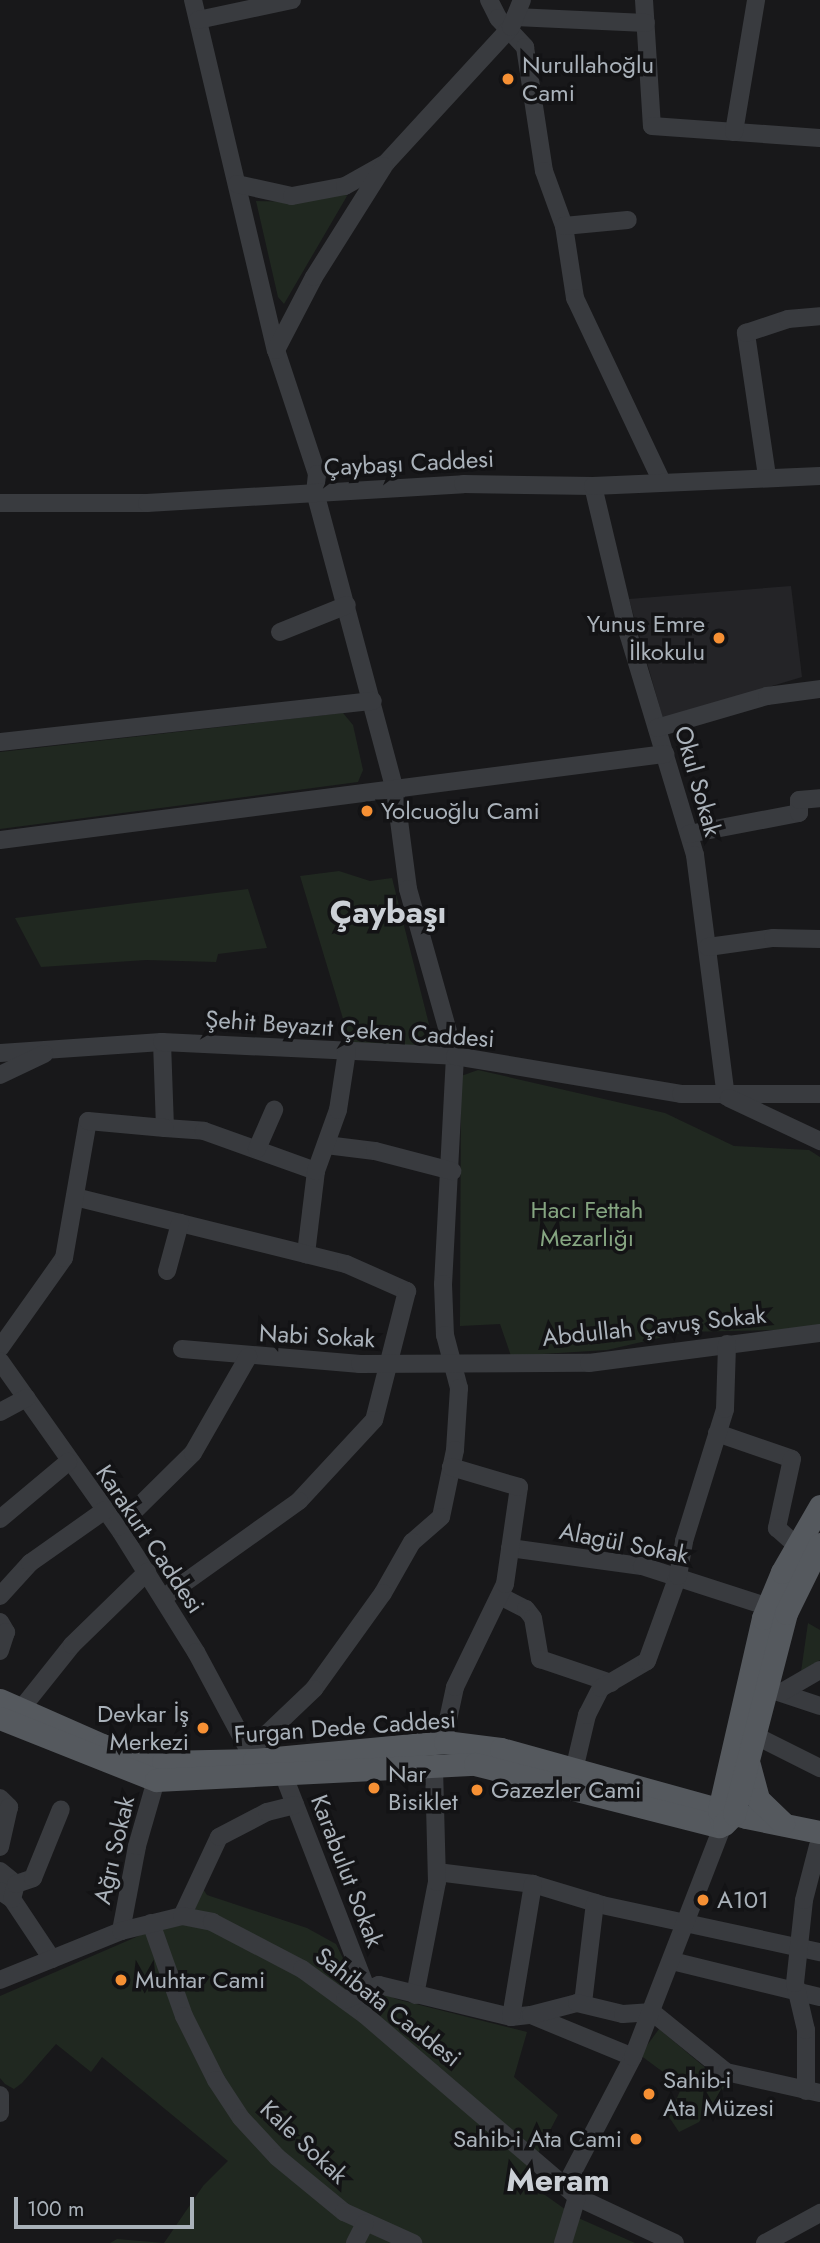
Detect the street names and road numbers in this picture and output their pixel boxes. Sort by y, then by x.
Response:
street label: Çaybaşı Caddesi [323,444,495,482]
street label: Okul Sokak [669,722,727,840]
street label: Şehit Beyazıt Çeken Caddesi [204,1005,496,1053]
street label: Abdullah Çavuş Sokak [541,1300,767,1352]
street label: Nabi Sokak [258,1319,376,1353]
street label: Karakurt Caddesi [90,1459,210,1619]
street label: Alagül Sokak [557,1516,691,1570]
street label: Furgan Dede Caddesi [233,1705,457,1749]
street label: Karabulut Sokak [305,1791,389,1951]
street label: Ağrı Sokak [88,1793,140,1907]
street label: Sahibata Caddesi [309,1941,467,2073]
street label: Kale Sokak [254,2094,354,2190]

